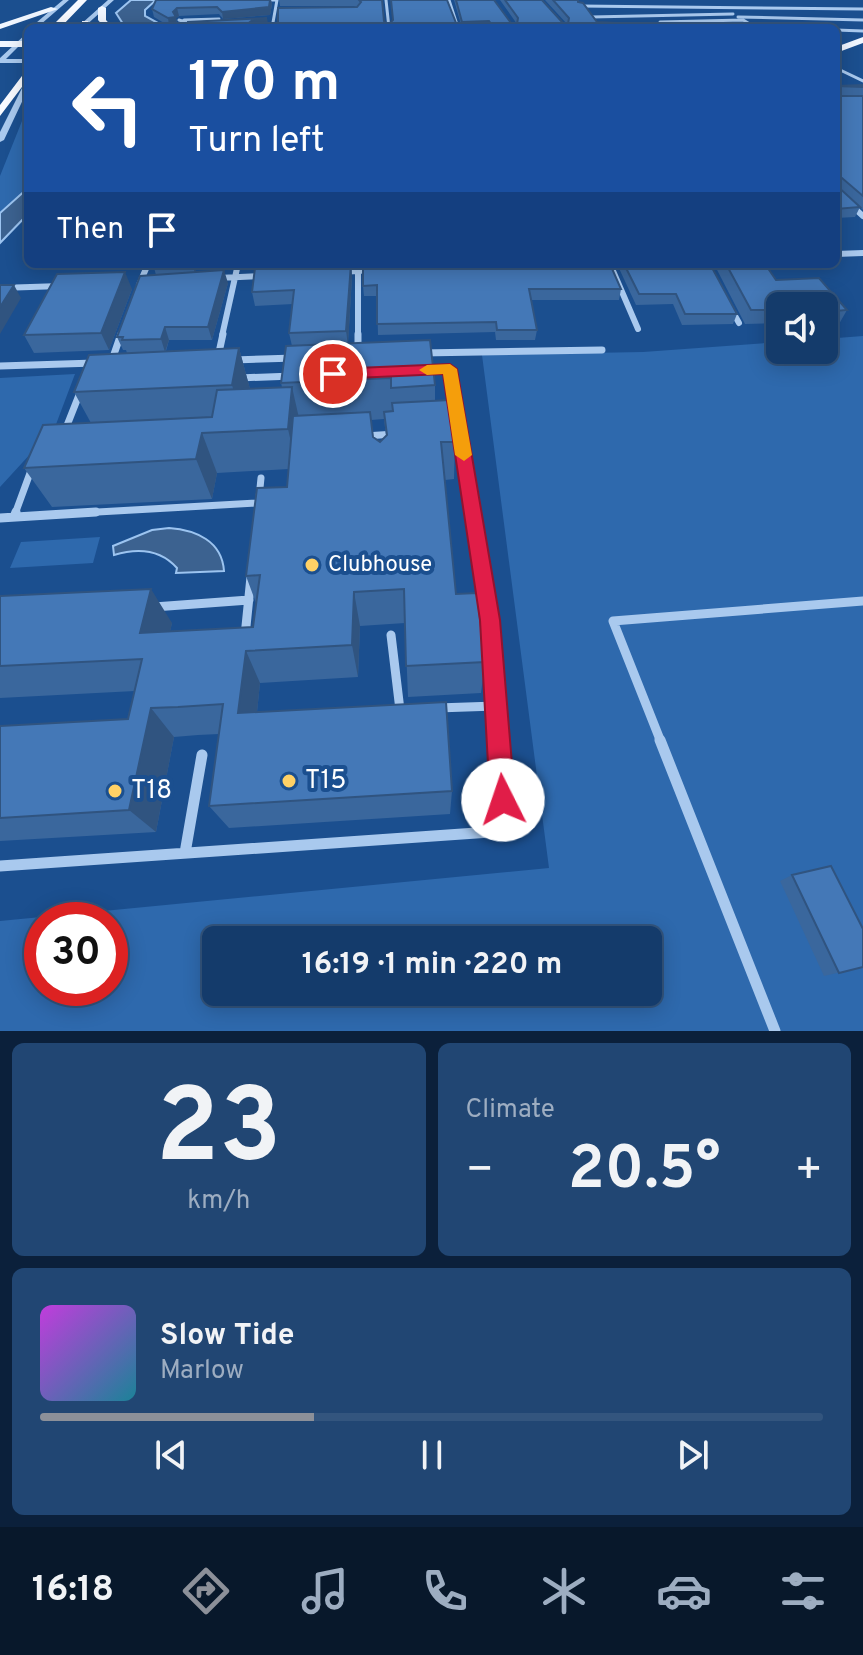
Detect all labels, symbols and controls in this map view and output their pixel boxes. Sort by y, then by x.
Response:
text: 170 m [188,50,340,120]
icon: left [56,56,160,160]
text: Turn left [188,119,325,165]
icon: arrive [140,208,184,252]
text: Then [56,212,124,249]
map controls [766,292,838,364]
button: sound [766,292,838,364]
pin [299,340,367,408]
icon: arrive [311,352,355,396]
place label: Clubhouse [328,552,432,579]
marker: Clubhouse [303,556,321,574]
position arrow [461,758,545,842]
place label: T15 [305,765,346,798]
marker: T15 [280,772,298,790]
place label: T18 [131,775,172,808]
marker: T18 [106,782,124,800]
speed limit sign: 30 [24,902,128,1006]
text: 16:19 · 1 min · 220 m [302,947,562,984]
text: 23 [156,1067,282,1199]
text: Climate [466,1094,555,1127]
text: 20.5° [568,1134,720,1210]
text: − [466,1144,494,1200]
text: + [795,1144,823,1200]
text: km/h [187,1185,250,1218]
text: Slow Tide [160,1318,294,1355]
text: Marlow [160,1355,244,1388]
icon: previous [149,1433,193,1477]
icon: pause [410,1433,454,1477]
icon: next [671,1433,715,1477]
icon: directions [178,1563,234,1619]
icon: music [297,1563,353,1619]
icon: phone [417,1563,473,1619]
icon: climate [536,1563,592,1619]
icon: car [656,1563,712,1619]
icon: filters [775,1563,831,1619]
text: 16:18 [32,1568,114,1614]

